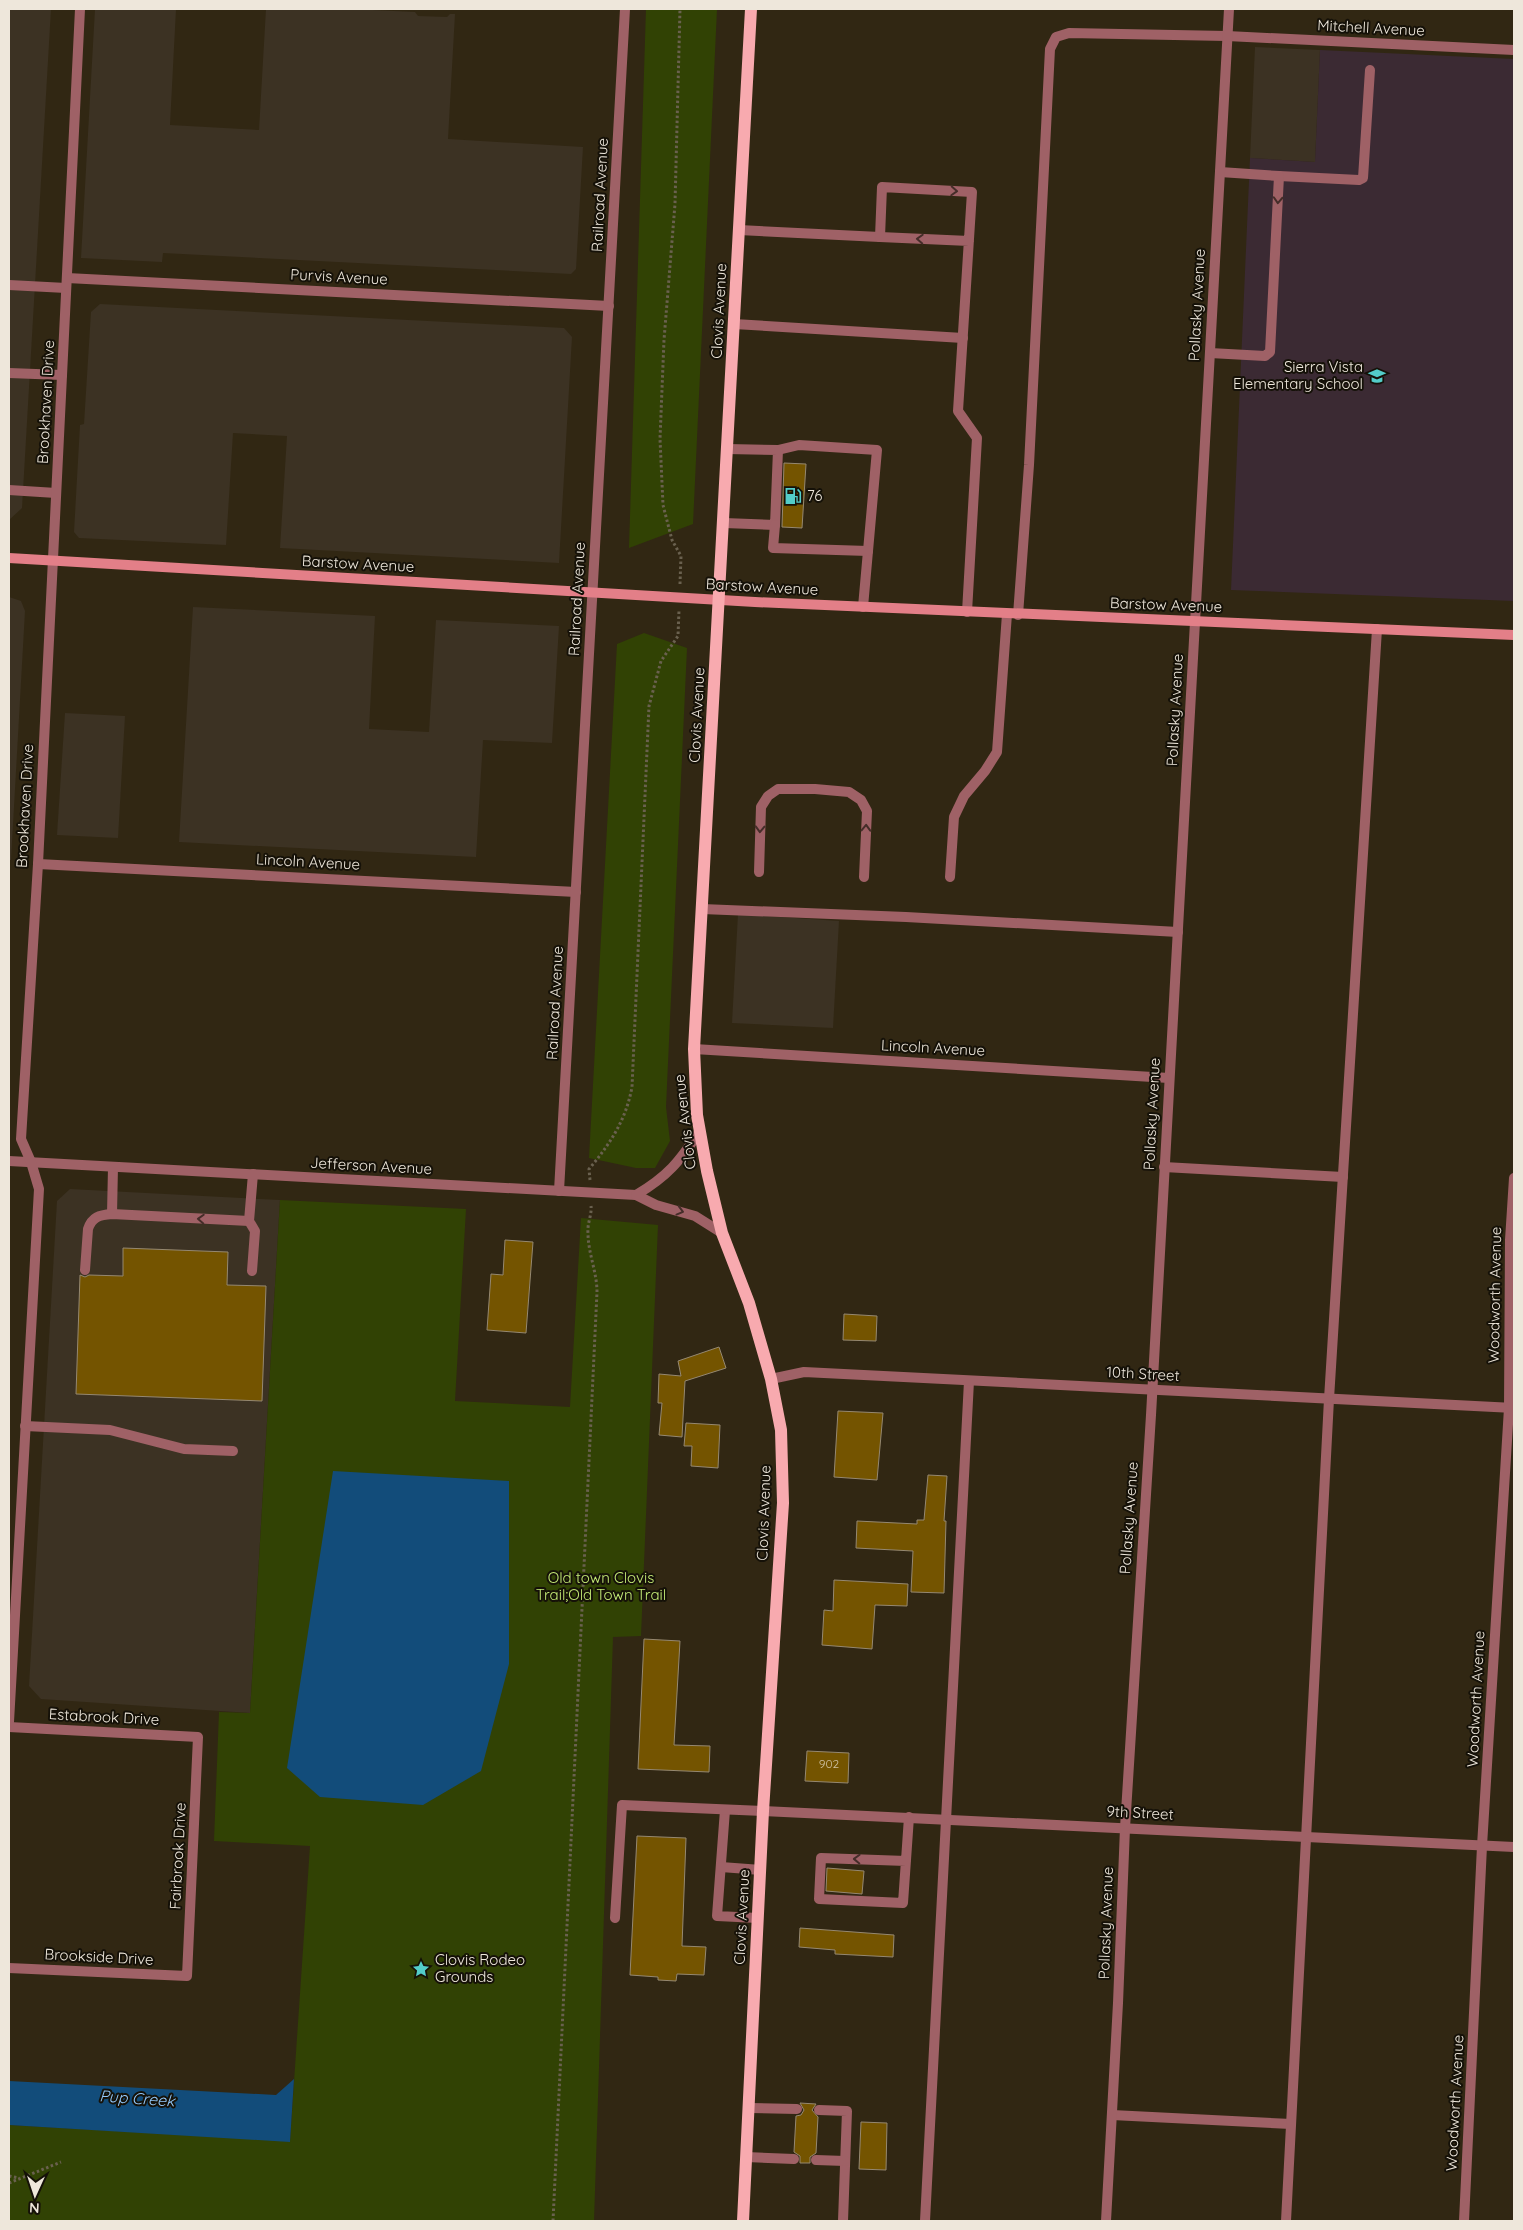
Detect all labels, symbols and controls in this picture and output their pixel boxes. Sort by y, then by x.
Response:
street label: Mitchell Avenue [1317,15,1425,40]
street label: Railroad Avenue [587,138,612,252]
one-way arrow [950,185,958,196]
one-way arrow [1273,196,1284,204]
one-way arrow [916,233,924,244]
street label: Pollasky Avenue [1184,248,1209,362]
street label: Clovis Avenue [707,263,730,359]
street label: Purvis Avenue [290,264,388,289]
street label: Brookhaven Drive [33,340,58,464]
place label: Sierra Vista Elementary School [1233,357,1363,393]
school or university icon: Sierra Vista Elementary School [1367,366,1387,386]
fuel station icon: 76 [783,486,803,506]
place label: 76 [807,486,822,505]
street label: Railroad Avenue [564,542,589,656]
street label: Barstow Avenue [301,551,415,576]
street label: Barstow Avenue [705,574,819,599]
street label: Barstow Avenue [1110,593,1223,616]
street label: Pollasky Avenue [1162,653,1187,767]
street label: Clovis Avenue [685,667,708,763]
street label: Brookhaven Drive [12,744,37,868]
one-way arrow [861,824,871,832]
one-way arrow [755,825,766,833]
street label: Lincoln Avenue [255,849,361,874]
street label: Railroad Avenue [542,946,567,1060]
street label: Lincoln Avenue [880,1035,986,1060]
street label: Pollasky Avenue [1139,1057,1164,1171]
street label: Clovis Avenue [669,1073,700,1171]
street label: Jefferson Avenue [309,1153,433,1178]
one-way arrow [676,1206,684,1216]
one-way arrow [196,1213,204,1224]
street label: Woodworth Avenue [1484,1227,1505,1363]
street label: 10th Street [1106,1362,1180,1385]
street label: Pollasky Avenue [1115,1461,1142,1575]
street label: Clovis Avenue [752,1465,775,1561]
park label: Old town Clovis Trail;Old Town Trail [536,1568,666,1604]
street label: Woodworth Avenue [1462,1630,1489,1768]
street label: Estabrook Drive [48,1704,160,1729]
house number: 902 [819,1756,840,1771]
street label: 9th Street [1106,1801,1174,1824]
street label: Fairbrook Drive [165,1802,190,1910]
one-way arrow [853,1854,861,1865]
street label: Pollasky Avenue [1094,1866,1117,1980]
street label: Clovis Avenue [730,1869,753,1965]
street label: Brookside Drive [44,1944,154,1969]
place label: Clovis Rodeo Grounds [435,1950,525,1986]
place icon: Clovis Rodeo Grounds [411,1959,431,1979]
street label: Woodworth Avenue [1441,2034,1468,2172]
water label: Pup Creek [99,2085,177,2111]
north arrow [10,2170,60,2220]
text: N [29,2199,40,2217]

